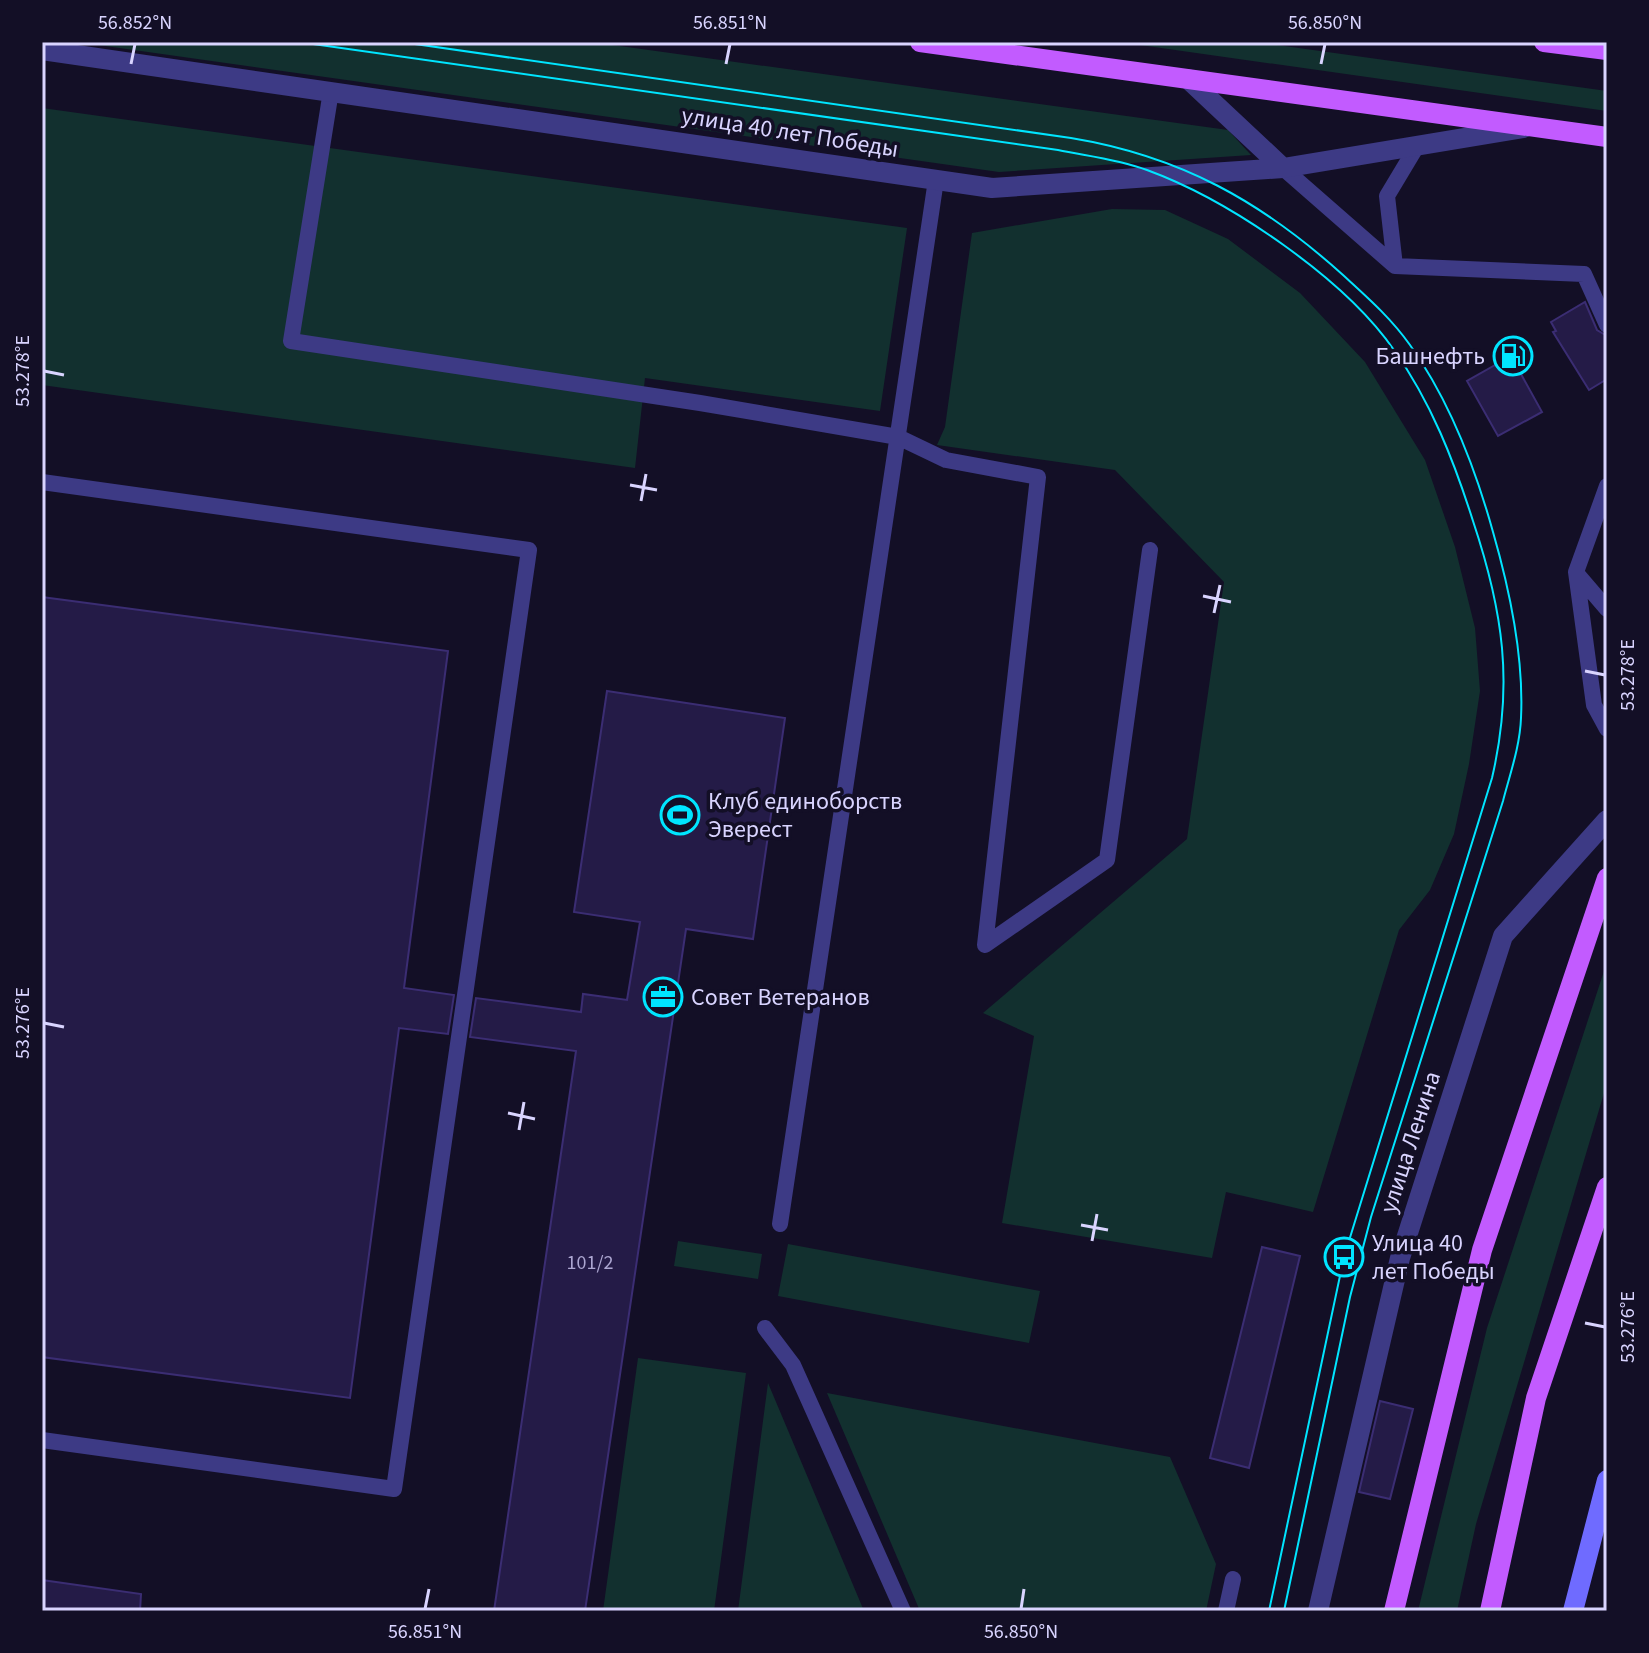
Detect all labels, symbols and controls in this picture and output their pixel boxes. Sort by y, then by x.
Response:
text: 56.852°N [98,9,172,37]
text: 56.851°N [693,9,767,37]
text: 56.850°N [1288,9,1362,37]
street label: улица 40 лет Победы [679,98,901,167]
text: 53.278°E [9,335,37,407]
fuel station icon: Башнефть [1492,335,1534,377]
place label: Башнефть [1376,339,1485,374]
text: 53.278°E [1614,639,1642,711]
place label: Клуб единоборств Эверест [708,784,902,847]
sports icon: Клуб единоборств Эверест [659,794,701,836]
office icon: Совет Ветеранов [642,976,684,1018]
place label: Совет Ветеранов [691,980,870,1015]
text: 53.276°E [9,987,37,1059]
street label: улица Ленина [1371,1067,1450,1218]
place label: Улица 40 лет Победы [1372,1226,1495,1289]
bus stop icon: Улица 40 лет Победы [1323,1236,1365,1278]
house number: 101/2 [567,1249,613,1277]
text: 53.276°E [1614,1291,1642,1363]
text: 56.851°N [388,1618,462,1646]
text: 56.850°N [984,1618,1058,1646]

